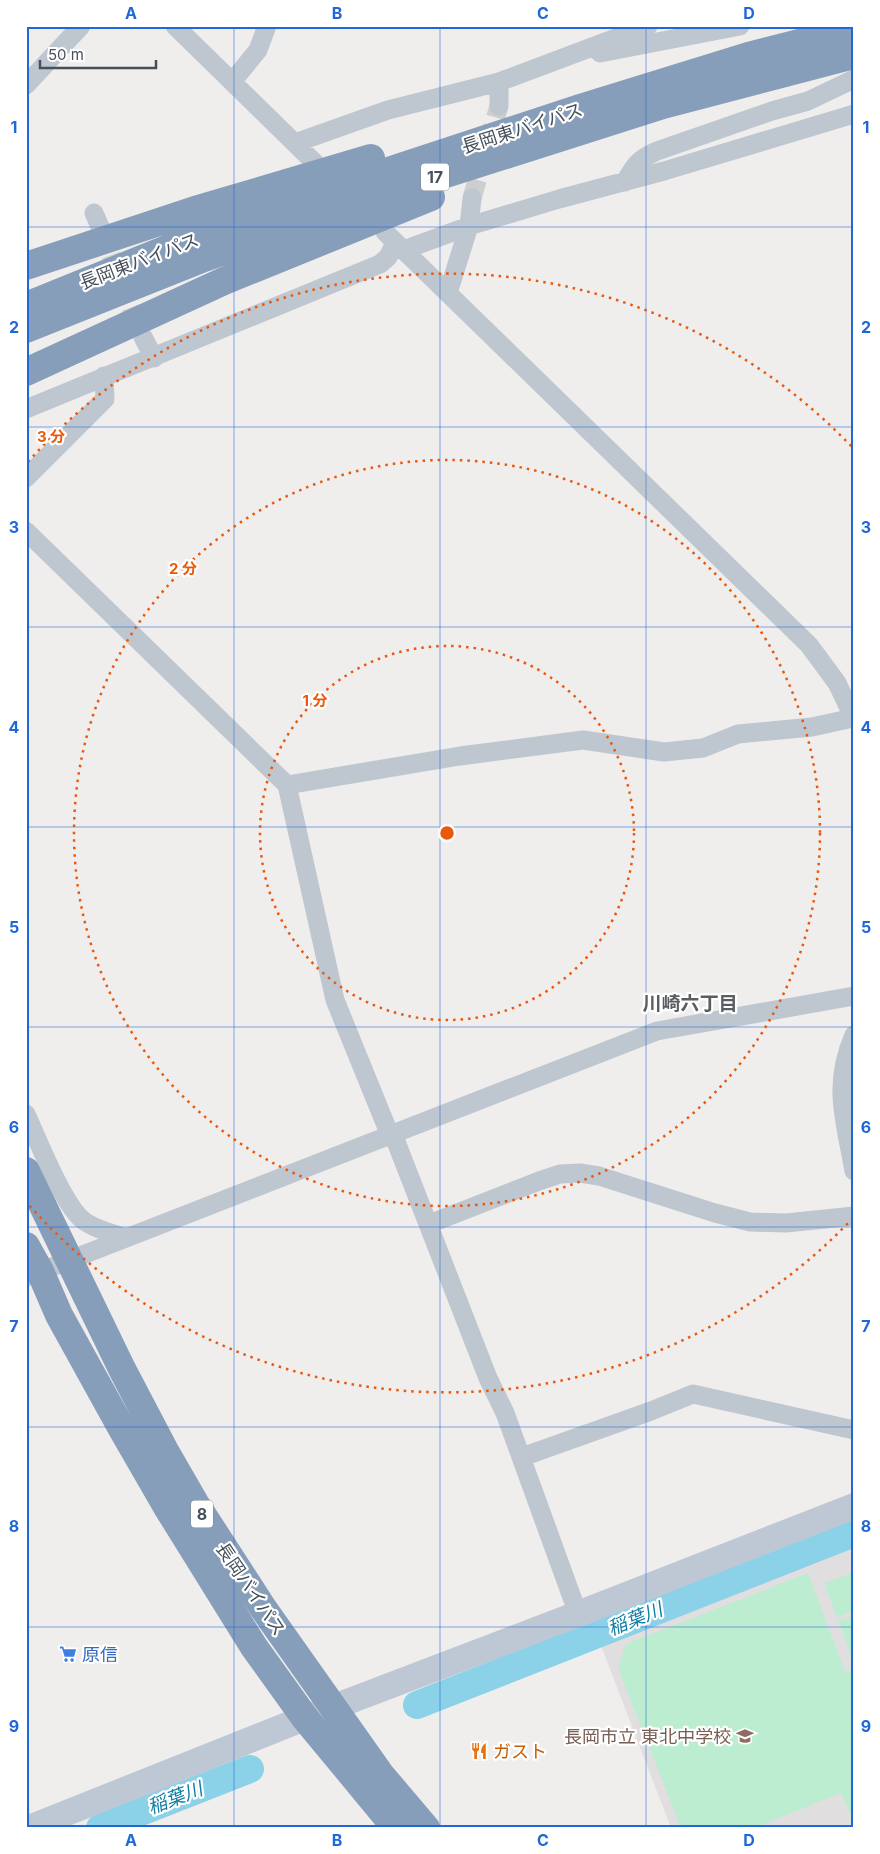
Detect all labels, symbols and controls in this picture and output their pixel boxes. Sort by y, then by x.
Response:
text: A [125,3,137,23]
text: B [332,3,342,23]
text: C [537,3,549,23]
text: D [743,3,755,23]
scale bar [40,38,156,70]
text: 50 m [48,45,84,64]
street label: 長岡東バイパス [459,99,585,157]
text: 1 [11,117,17,137]
text: 1 [863,117,869,137]
road number: 17 [421,163,449,190]
street label: 長岡東バイパス [77,229,201,293]
text: 2 [9,317,19,337]
text: 2 [861,317,871,337]
text: 3 分 [37,427,65,446]
text: 3 [9,517,19,537]
text: 3 [861,517,871,537]
text: 2 分 [169,559,197,578]
text: 1 分 [302,691,328,710]
text: 4 [9,717,20,737]
text: 4 [861,717,872,737]
centre of rings [438,824,456,842]
text: 5 [9,917,19,937]
text: 5 [861,917,871,937]
district label: 川崎六丁目 [642,992,738,1015]
text: 6 [9,1117,19,1137]
text: 6 [861,1117,871,1137]
text: 7 [9,1316,19,1336]
text: 7 [861,1316,871,1336]
road number: 8 [191,1500,213,1528]
text: 8 [9,1516,19,1536]
text: 8 [861,1516,871,1536]
street label: 長岡バイパス [212,1539,290,1639]
water label: 稲葉川 [604,1597,668,1640]
supermarket icon: 原信 [58,1644,78,1664]
place label: 原信 [82,1644,118,1665]
text: 9 [9,1716,19,1736]
text: 9 [861,1716,871,1736]
place label: 長岡市立 東北中学校 [564,1726,731,1747]
school or university icon: 長岡市立 東北中学校 [735,1726,755,1746]
restaurant icon: ガスト [469,1741,489,1761]
place label: ガスト [493,1741,547,1762]
water label: 稲葉川 [144,1776,208,1819]
text: A [125,1830,137,1850]
text: B [332,1830,342,1850]
text: C [537,1830,549,1850]
text: D [743,1830,755,1850]

